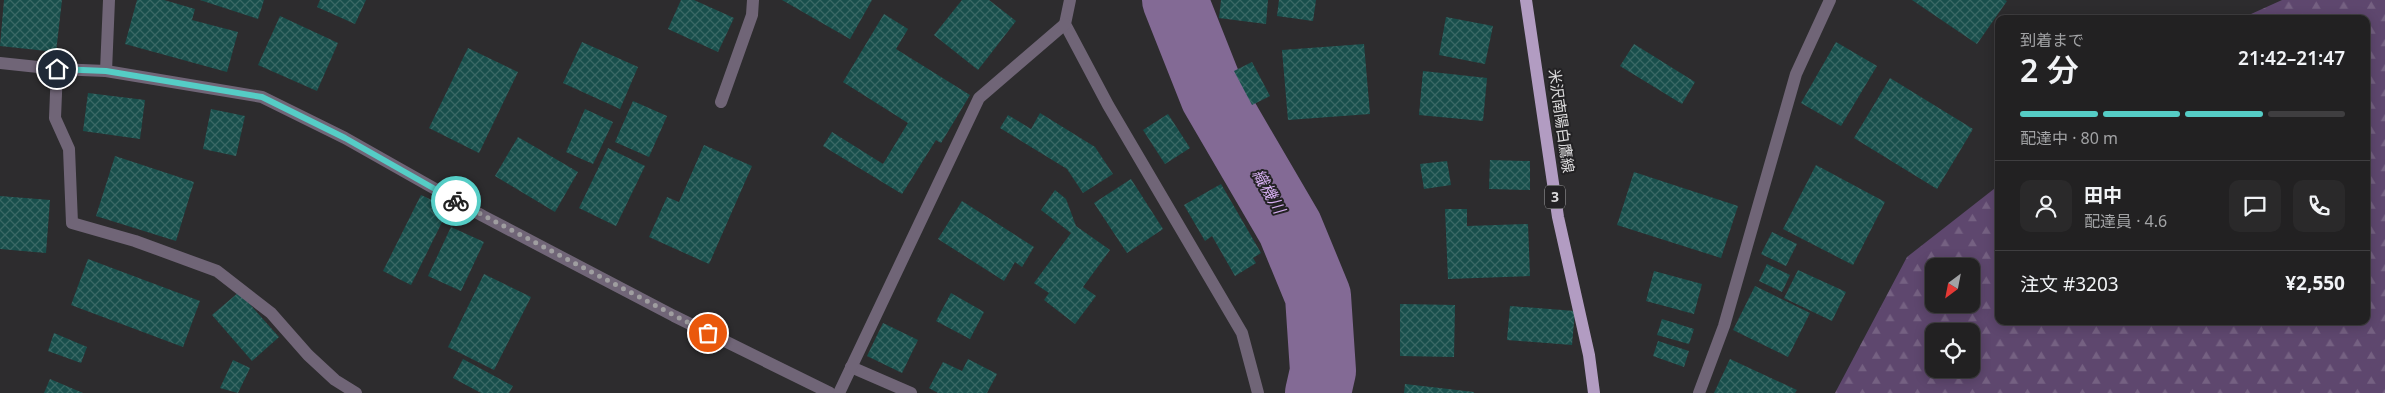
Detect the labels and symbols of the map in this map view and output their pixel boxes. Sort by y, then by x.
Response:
pin [36,48,78,90]
street label: 米沢南陽白鷹線 [1545,67,1579,174]
water label: 織機川 [1247,165,1292,219]
courier [431,176,481,226]
road number: 3 [1545,186,1565,208]
north arrow [1925,258,1980,312]
pin [687,312,729,354]

